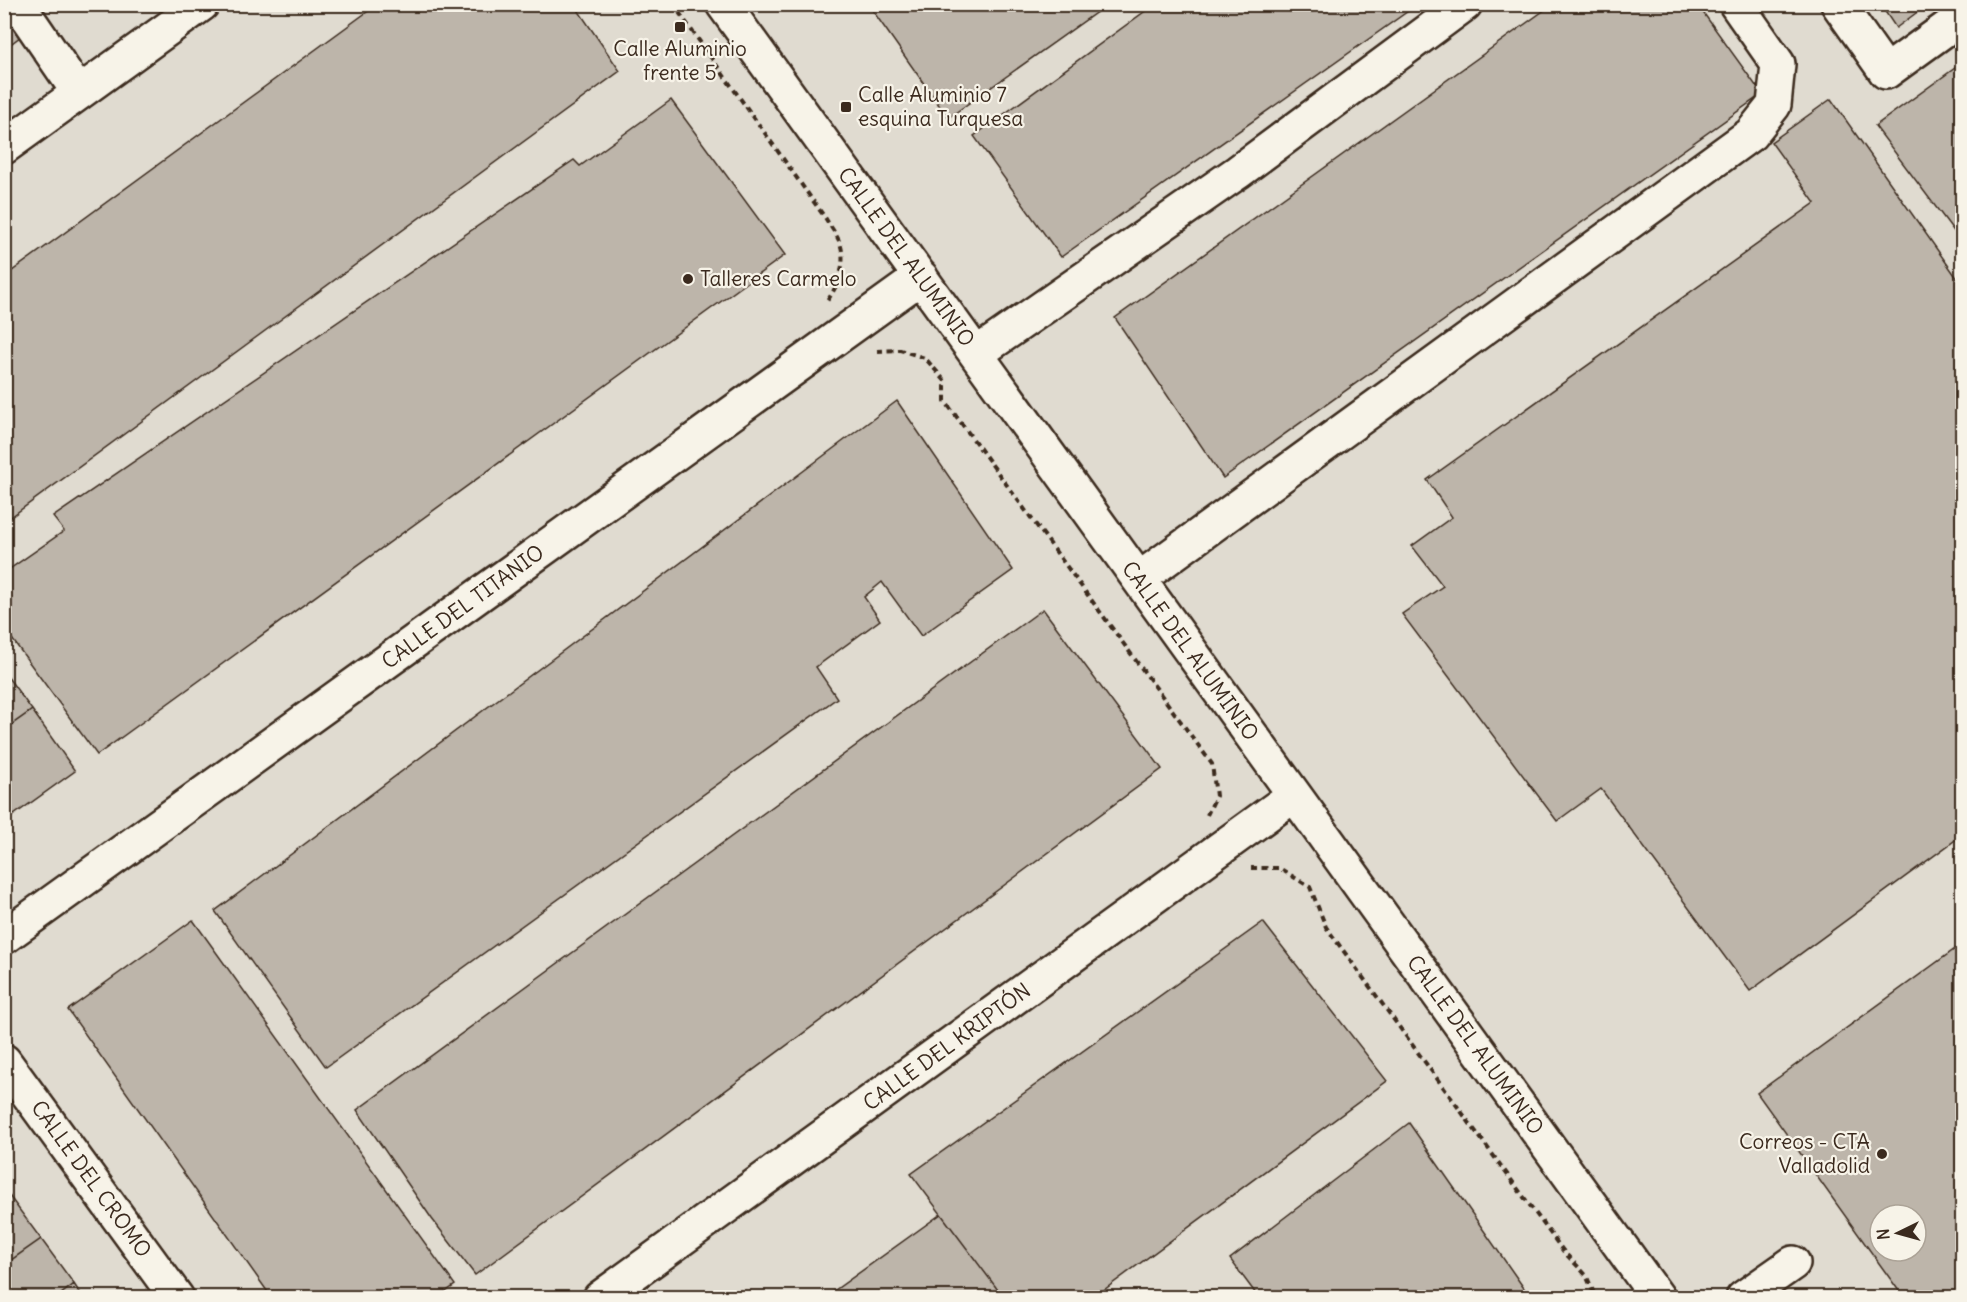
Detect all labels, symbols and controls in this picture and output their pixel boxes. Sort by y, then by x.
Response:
marker: Calle Aluminio frente 5 [673,20,687,34]
place label: Calle Aluminio frente 5 [613,35,747,86]
place label: Calle Aluminio 7 esquina Turquesa [858,81,1023,132]
marker: Calle Aluminio 7 esquina Turquesa [839,100,853,114]
street label: CALLE DEL ALUMINIO [832,162,981,352]
place label: Talleres Carmelo [700,265,857,292]
marker: Talleres Carmelo [681,272,695,286]
street label: CALLE DEL TITANIO [376,539,549,675]
street label: CALLE DEL ALUMINIO [1116,556,1265,746]
street label: CALLE DEL ALUMINIO [1401,950,1550,1140]
street label: CALLE DEL KRIPTÓN [858,977,1036,1116]
street label: CALLE DEL CROMO [25,1095,158,1263]
place label: Correos - CTA Valladolid [1739,1128,1870,1179]
marker: Correos - CTA Valladolid [1875,1147,1889,1161]
north arrow [1868,1203,1928,1263]
text: N [1873,1228,1894,1241]

